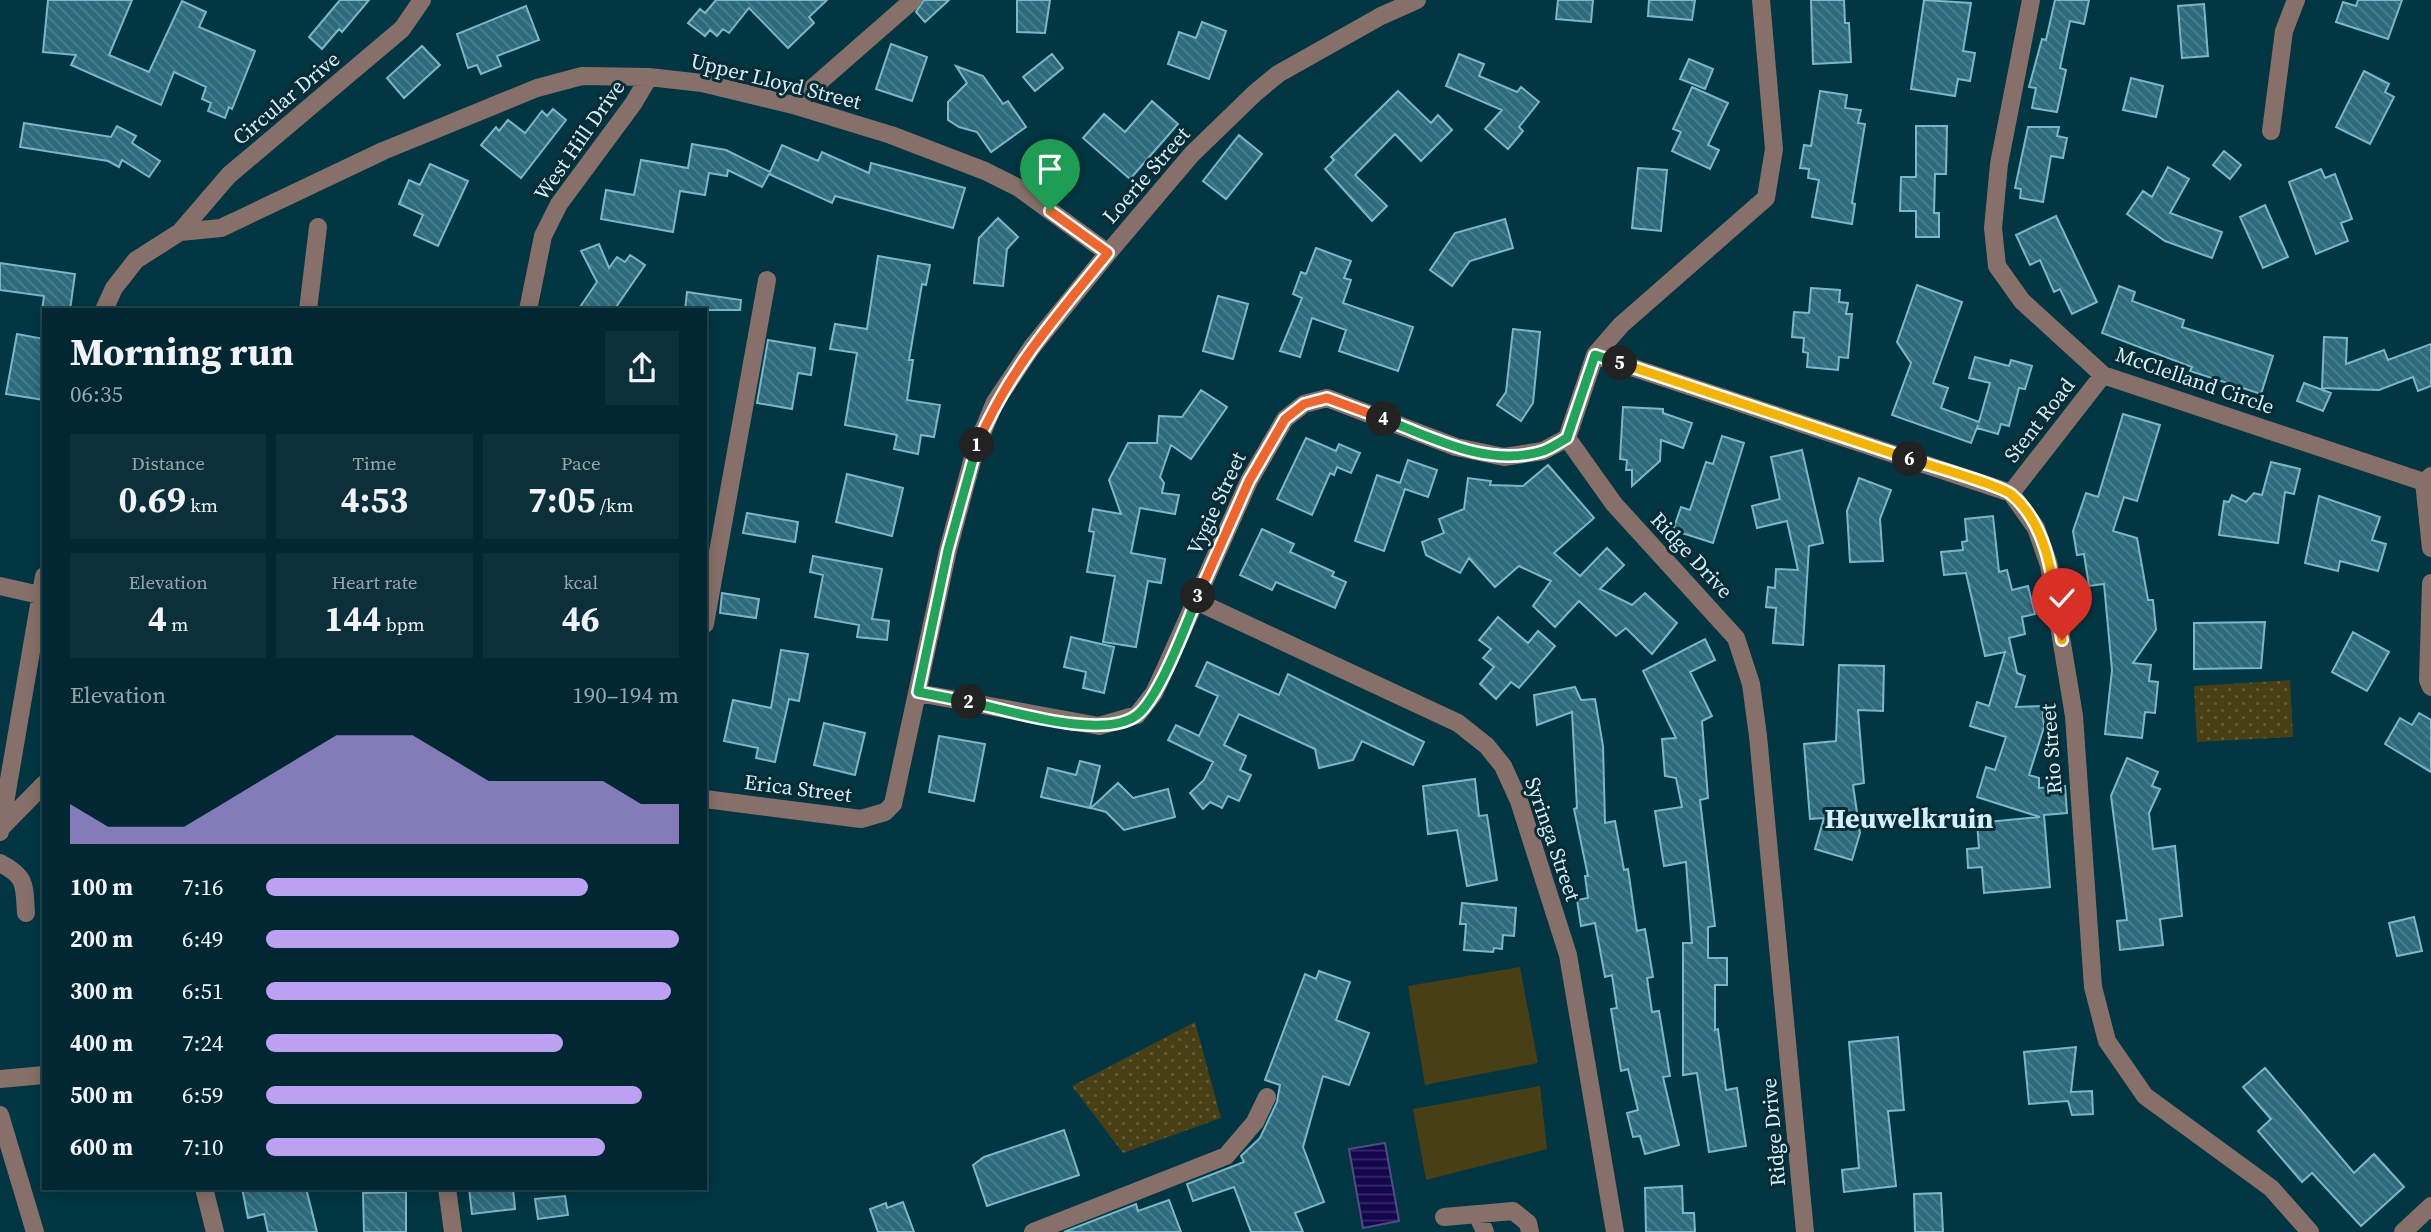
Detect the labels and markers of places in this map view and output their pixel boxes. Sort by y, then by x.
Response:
pin [1020,139,1080,211]
pin: 5 [1602,346,1638,380]
pin: 4 [1366,402,1402,436]
pin: 1 [960,428,995,462]
pin: 6 [1892,442,1927,476]
pin [2032,568,2092,640]
pin: 3 [1180,578,1216,614]
pin: 2 [951,684,986,720]

